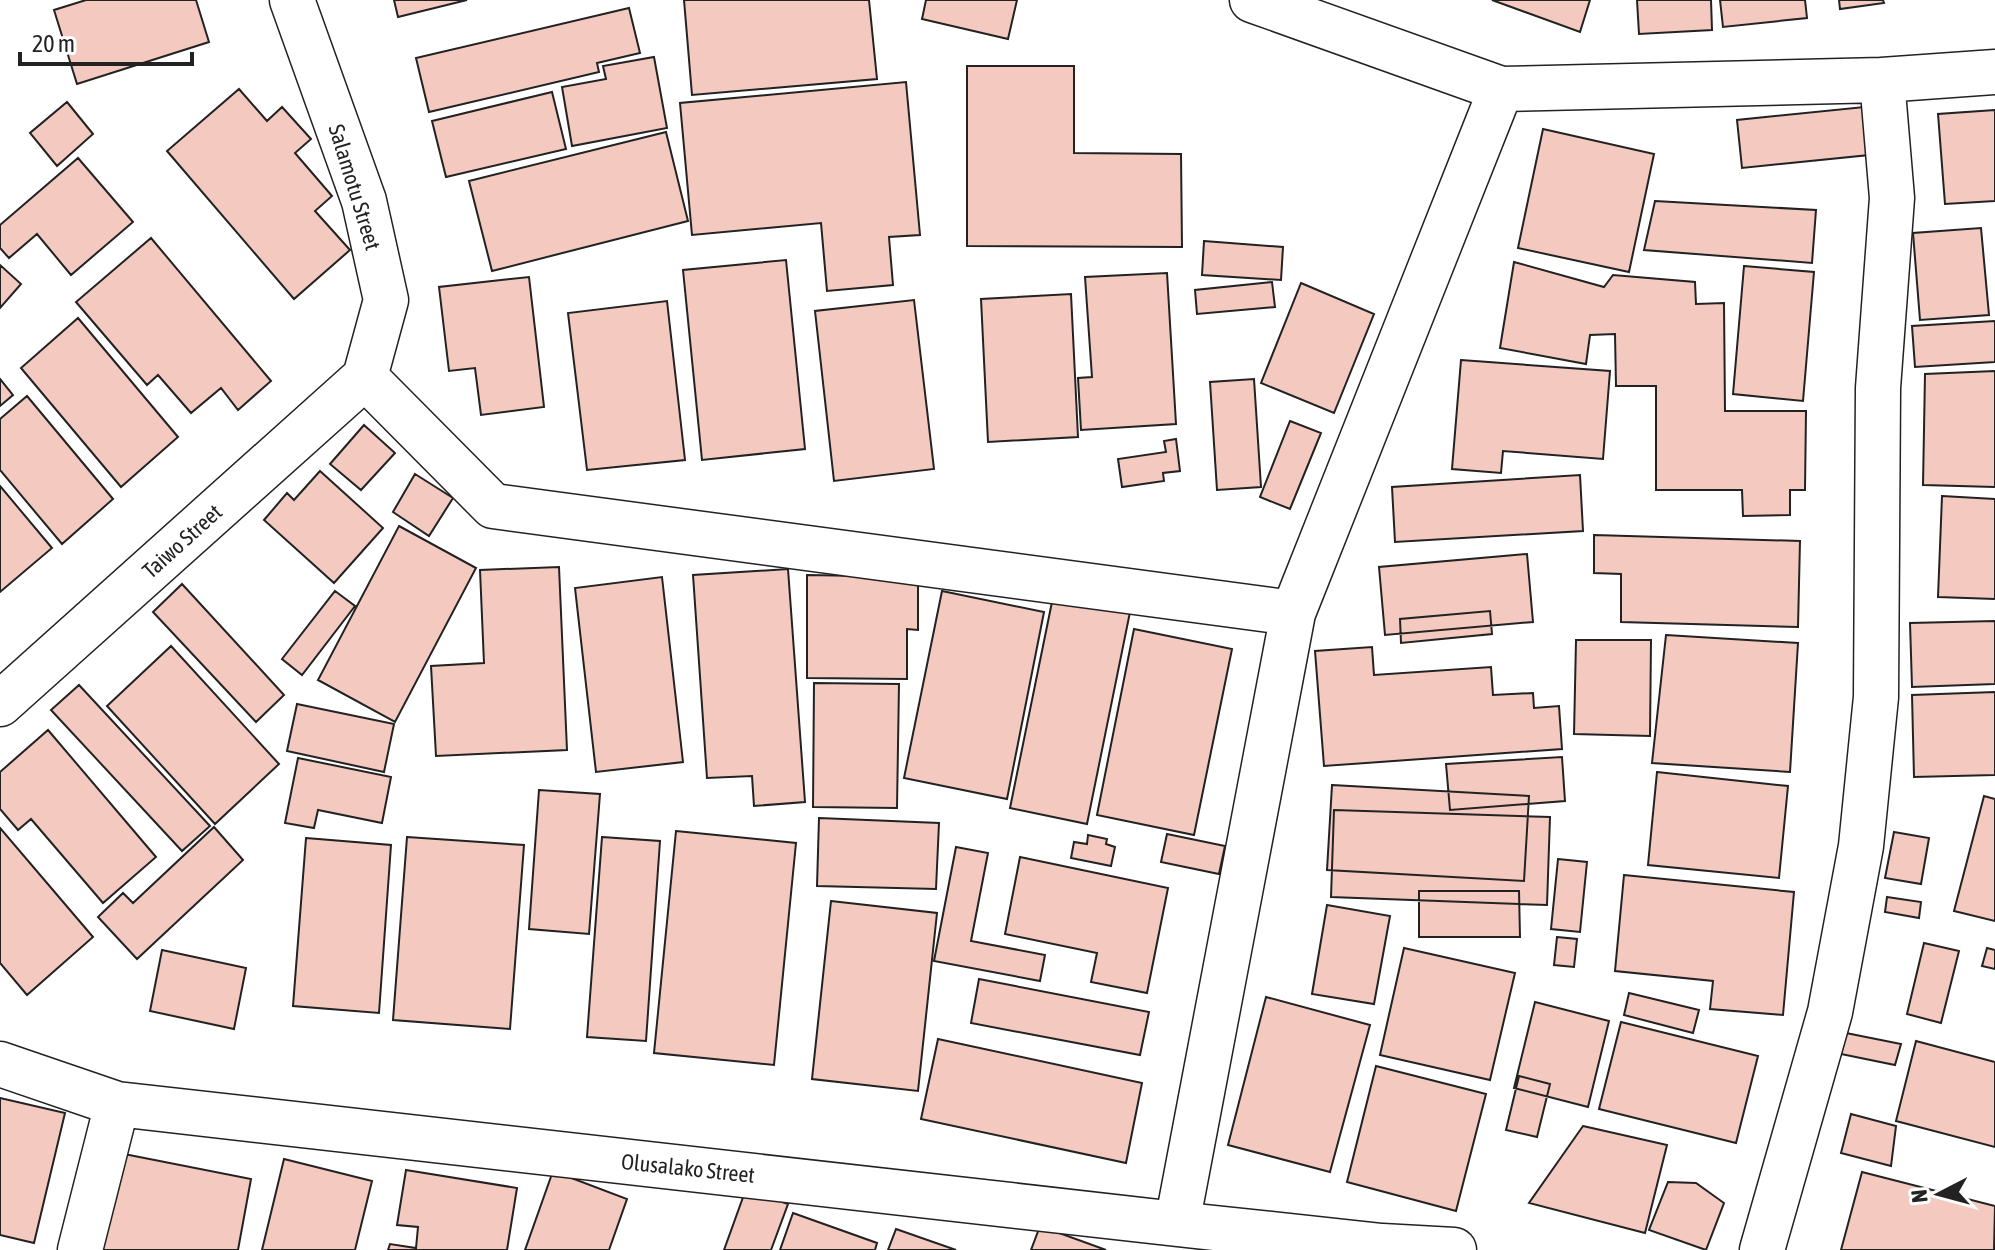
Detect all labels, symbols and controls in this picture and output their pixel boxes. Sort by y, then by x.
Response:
scale bar [20,16,192,66]
text: 20 m [32,30,75,57]
street label: Salamotu Street [324,121,386,253]
street label: Taiwo Street [137,499,227,583]
street label: Olusalako Street [620,1148,756,1188]
north arrow [1899,1154,1979,1234]
text: N [1906,1188,1933,1204]

